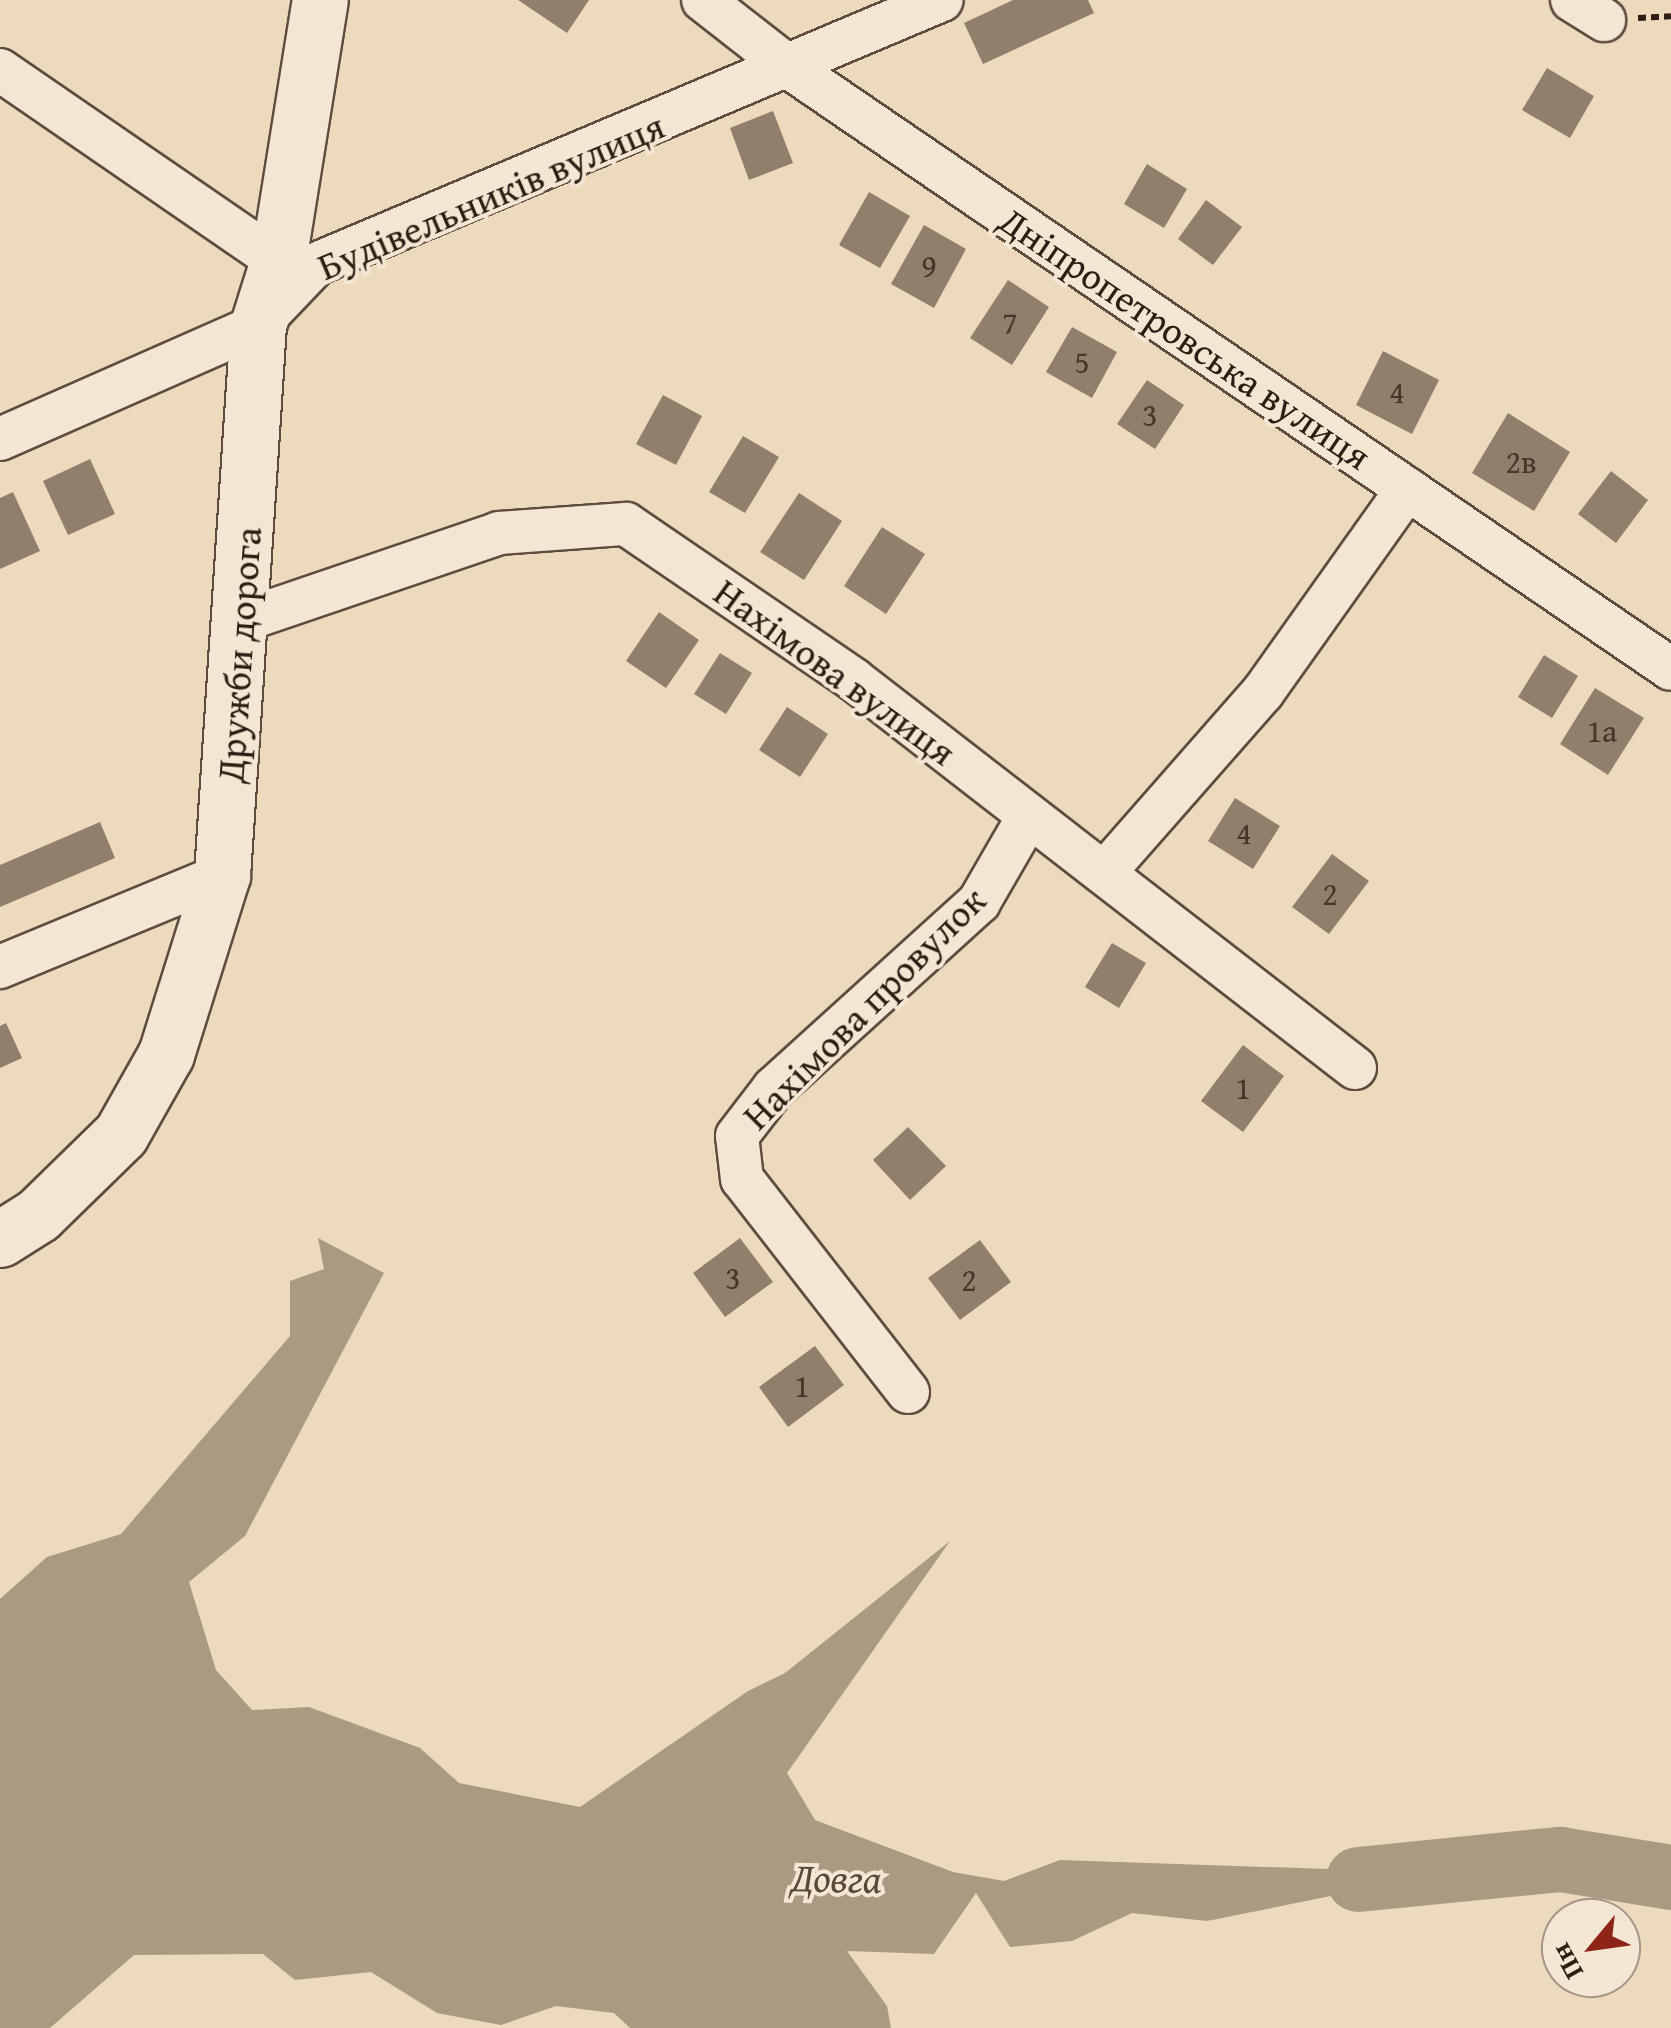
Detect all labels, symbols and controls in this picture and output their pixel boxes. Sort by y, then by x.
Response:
street label: Будівельників вулиця [311,102,671,290]
street label: Дніпропетровська вулиця [991,197,1379,479]
house number: 9 [921,247,937,285]
house number: 7 [1002,304,1018,342]
house number: 5 [1074,343,1090,381]
house number: 4 [1389,373,1405,411]
house number: 3 [1142,396,1158,434]
house number: 2в [1505,443,1537,481]
street label: Дружби дорога [207,525,271,785]
street label: Нахімова вулиця [705,569,965,775]
house number: 1а [1587,712,1617,750]
house number: 4 [1236,814,1252,852]
house number: 2 [1322,875,1338,913]
street label: Нахімова провулок [733,877,995,1139]
house number: 1 [1235,1069,1251,1107]
house number: 3 [725,1259,741,1297]
house number: 2 [961,1261,977,1299]
house number: 1 [794,1367,810,1405]
water label: Довга [790,1853,882,1903]
north arrow [1541,1898,1641,1998]
text: Пн [1539,1936,1593,1988]

